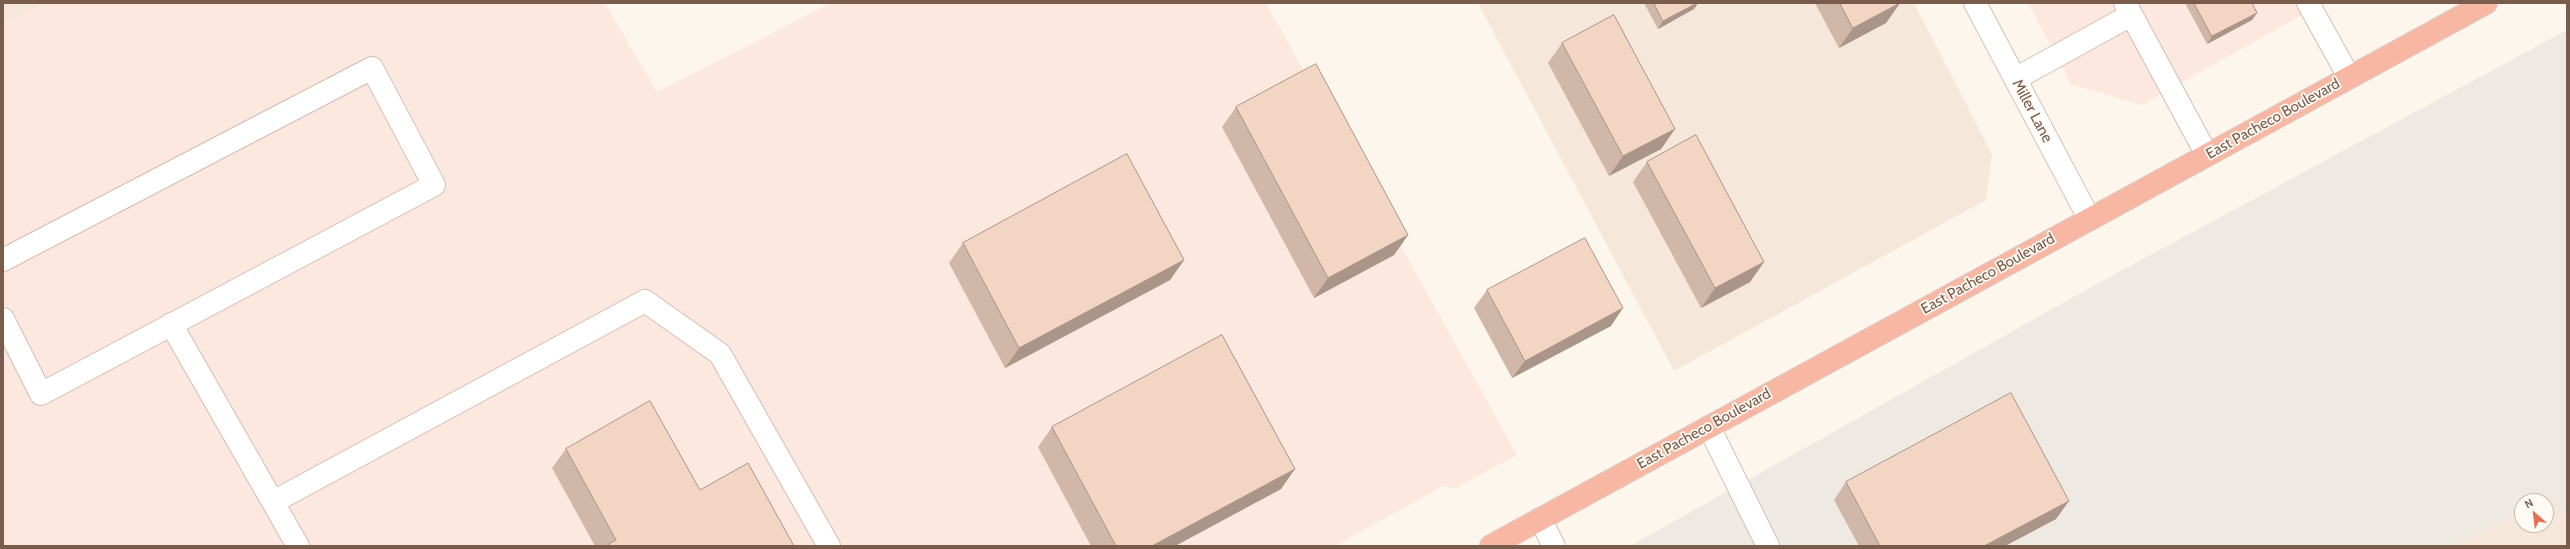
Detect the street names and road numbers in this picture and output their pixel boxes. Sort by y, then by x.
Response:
street label: East Pacheco Boulevard [2203,75,2343,163]
street label: Miller Lane [2008,76,2056,146]
street label: East Pacheco Boulevard [1918,230,2058,318]
street label: East Pacheco Boulevard [1634,385,1774,473]

